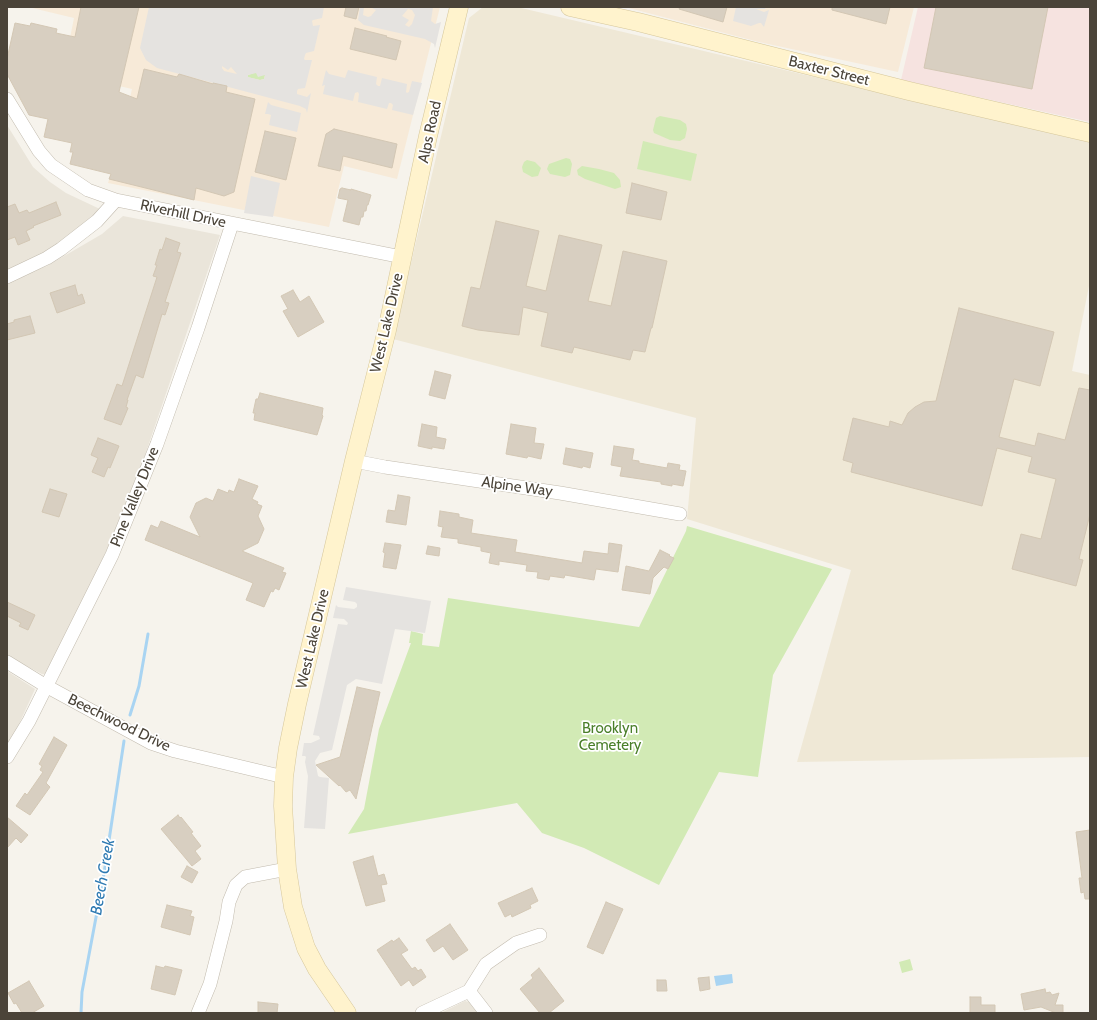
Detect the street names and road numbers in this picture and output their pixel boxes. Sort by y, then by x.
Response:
street label: Baxter Street [787,52,871,90]
street label: Alps Road [415,99,445,165]
street label: Riverhill Drive [138,196,228,232]
street label: West Lake Drive [367,271,407,375]
street label: Pine Valley Drive [107,444,163,550]
street label: Alpine Way [480,473,554,501]
street label: West Lake Drive [293,587,333,691]
street label: Beechwood Drive [65,690,173,756]

